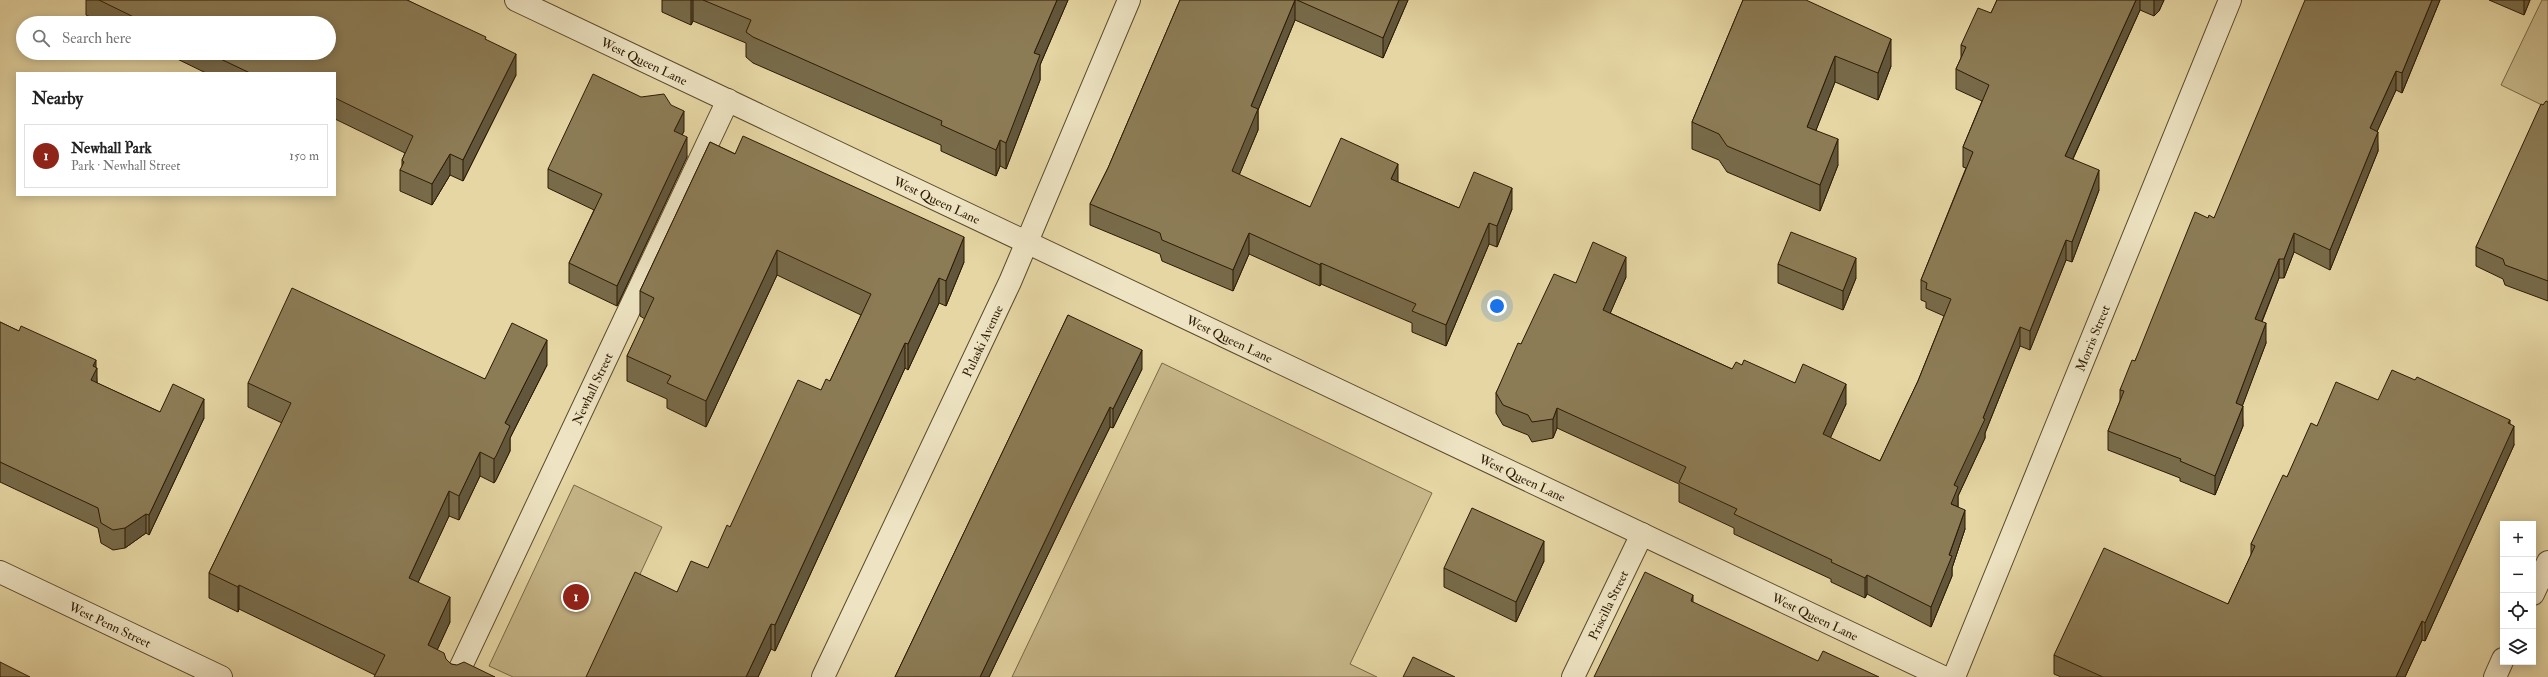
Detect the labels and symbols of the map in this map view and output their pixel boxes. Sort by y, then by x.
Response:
street label: West Queen Lane [597,34,690,89]
street label: West Queen Lane [890,173,983,228]
your location [1487,296,1507,316]
street label: Pulaski Avenue [959,302,1007,380]
street label: Morris Street [2072,303,2114,374]
street label: West Queen Lane [1183,312,1276,367]
street label: Newhall Street [569,350,617,427]
street label: West Queen Lane [1475,451,1568,506]
street label: Priscilla Street [1585,568,1632,643]
pin: 1 [563,582,589,612]
street label: West Queen Lane [1768,589,1861,645]
street label: West Penn Street [65,598,153,652]

